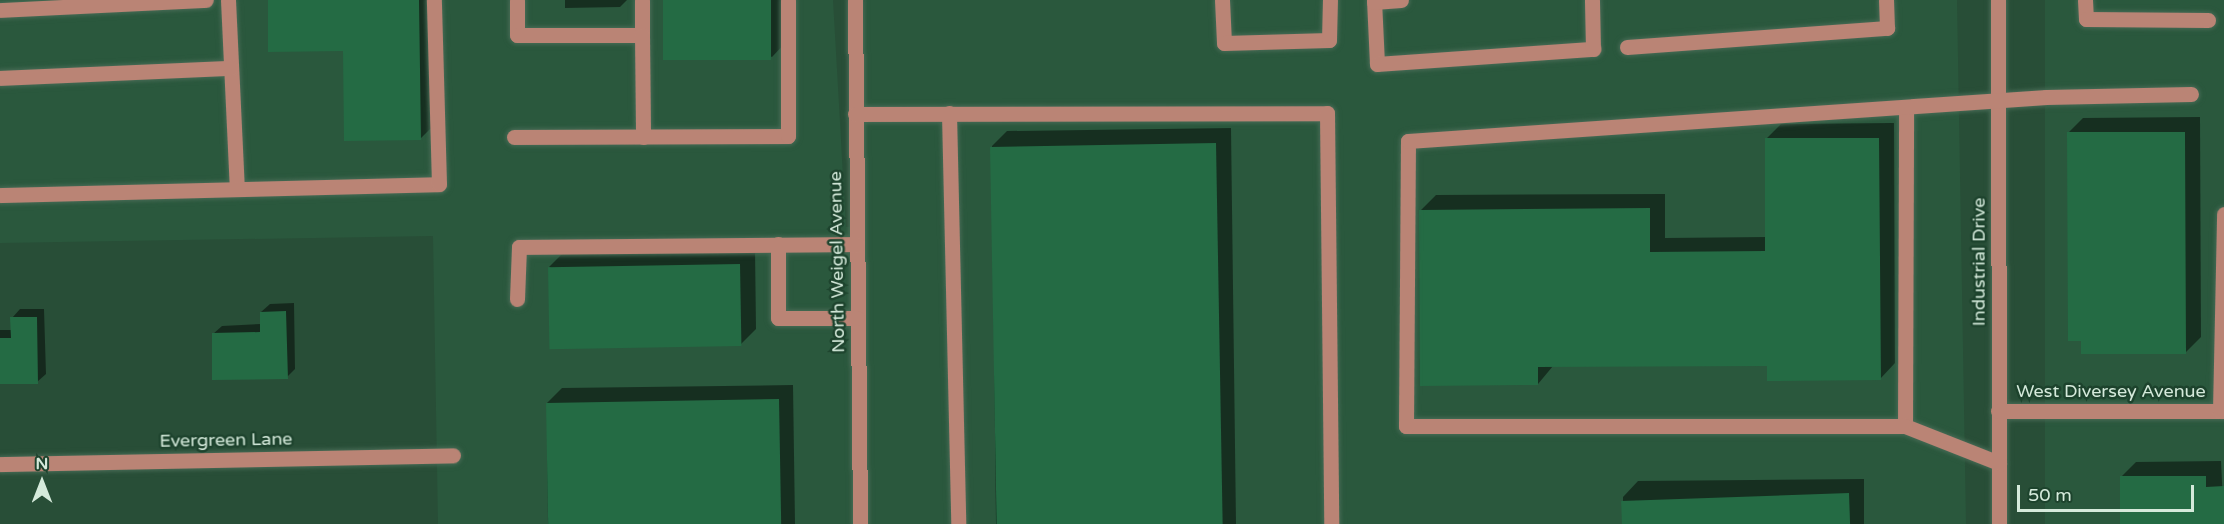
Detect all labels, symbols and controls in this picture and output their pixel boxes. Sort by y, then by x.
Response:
street label: North Weigel Avenue [825,171,849,353]
street label: Industrial Drive [1968,198,1990,326]
street label: West Diversey Avenue [2016,380,2206,402]
street label: Evergreen Lane [159,428,293,452]
north arrow [12,452,72,512]
text: N [36,454,48,474]
scale bar [2020,473,2197,511]
text: 50 m [2028,484,2072,506]

